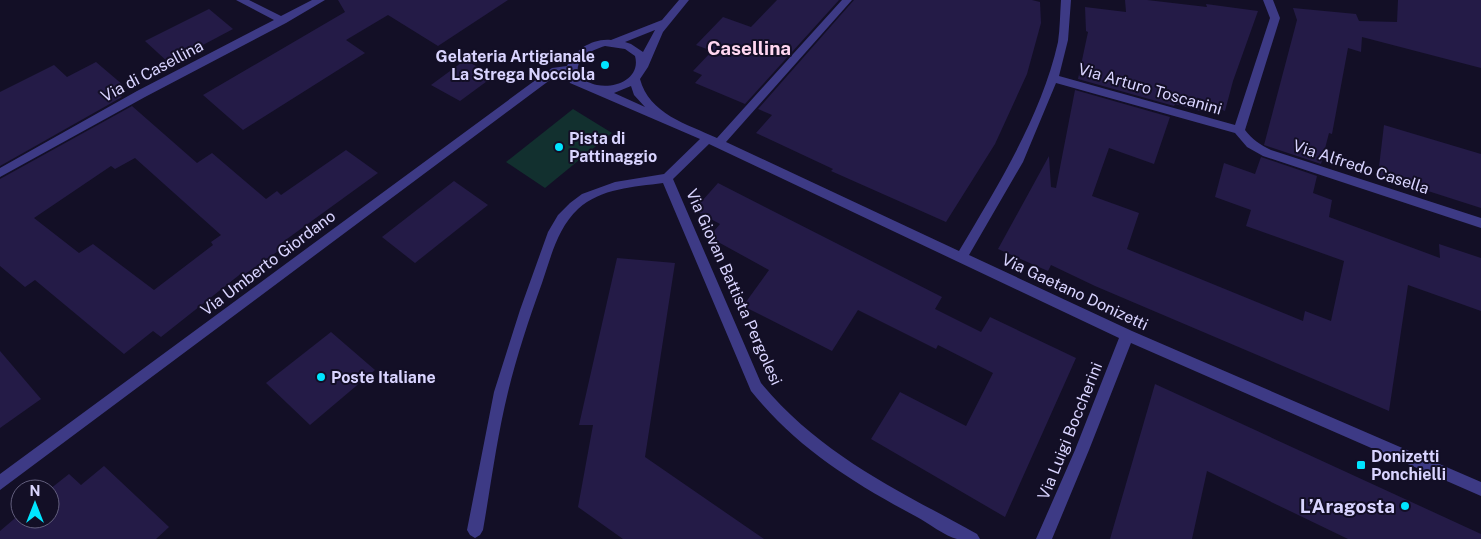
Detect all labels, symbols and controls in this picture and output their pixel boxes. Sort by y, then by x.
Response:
street label: Via di Casellina [98,36,206,106]
district label: Casellina [707,37,791,59]
place label: Gelateria Artigianale La Strega Nocciola [436,47,595,84]
marker: Gelateria Artigianale La Strega Nocciola [599,59,611,71]
street label: Via Arturo Toscanini [1076,59,1224,119]
place label: Pista di Pattinaggio [569,129,657,166]
street label: Via Alfredo Casella [1290,136,1432,198]
marker: Pista di Pattinaggio [553,141,565,153]
street label: Via Giovan Battista Pergolesi [682,186,786,388]
street label: Via Umberto Giordano [197,206,339,320]
street label: Via Gaetano Donizetti [999,250,1151,334]
street label: Via Luigi Boccherini [1034,359,1106,503]
place label: Poste Italiane [331,368,436,387]
marker: Poste Italiane [315,371,327,383]
place label: Donizetti Ponchielli [1371,447,1446,484]
marker: Donizetti Ponchielli [1355,459,1367,471]
north arrow [10,479,60,529]
text: N [30,483,40,499]
place label: L’Aragosta [1300,495,1395,517]
marker: L’Aragosta [1399,500,1411,512]

